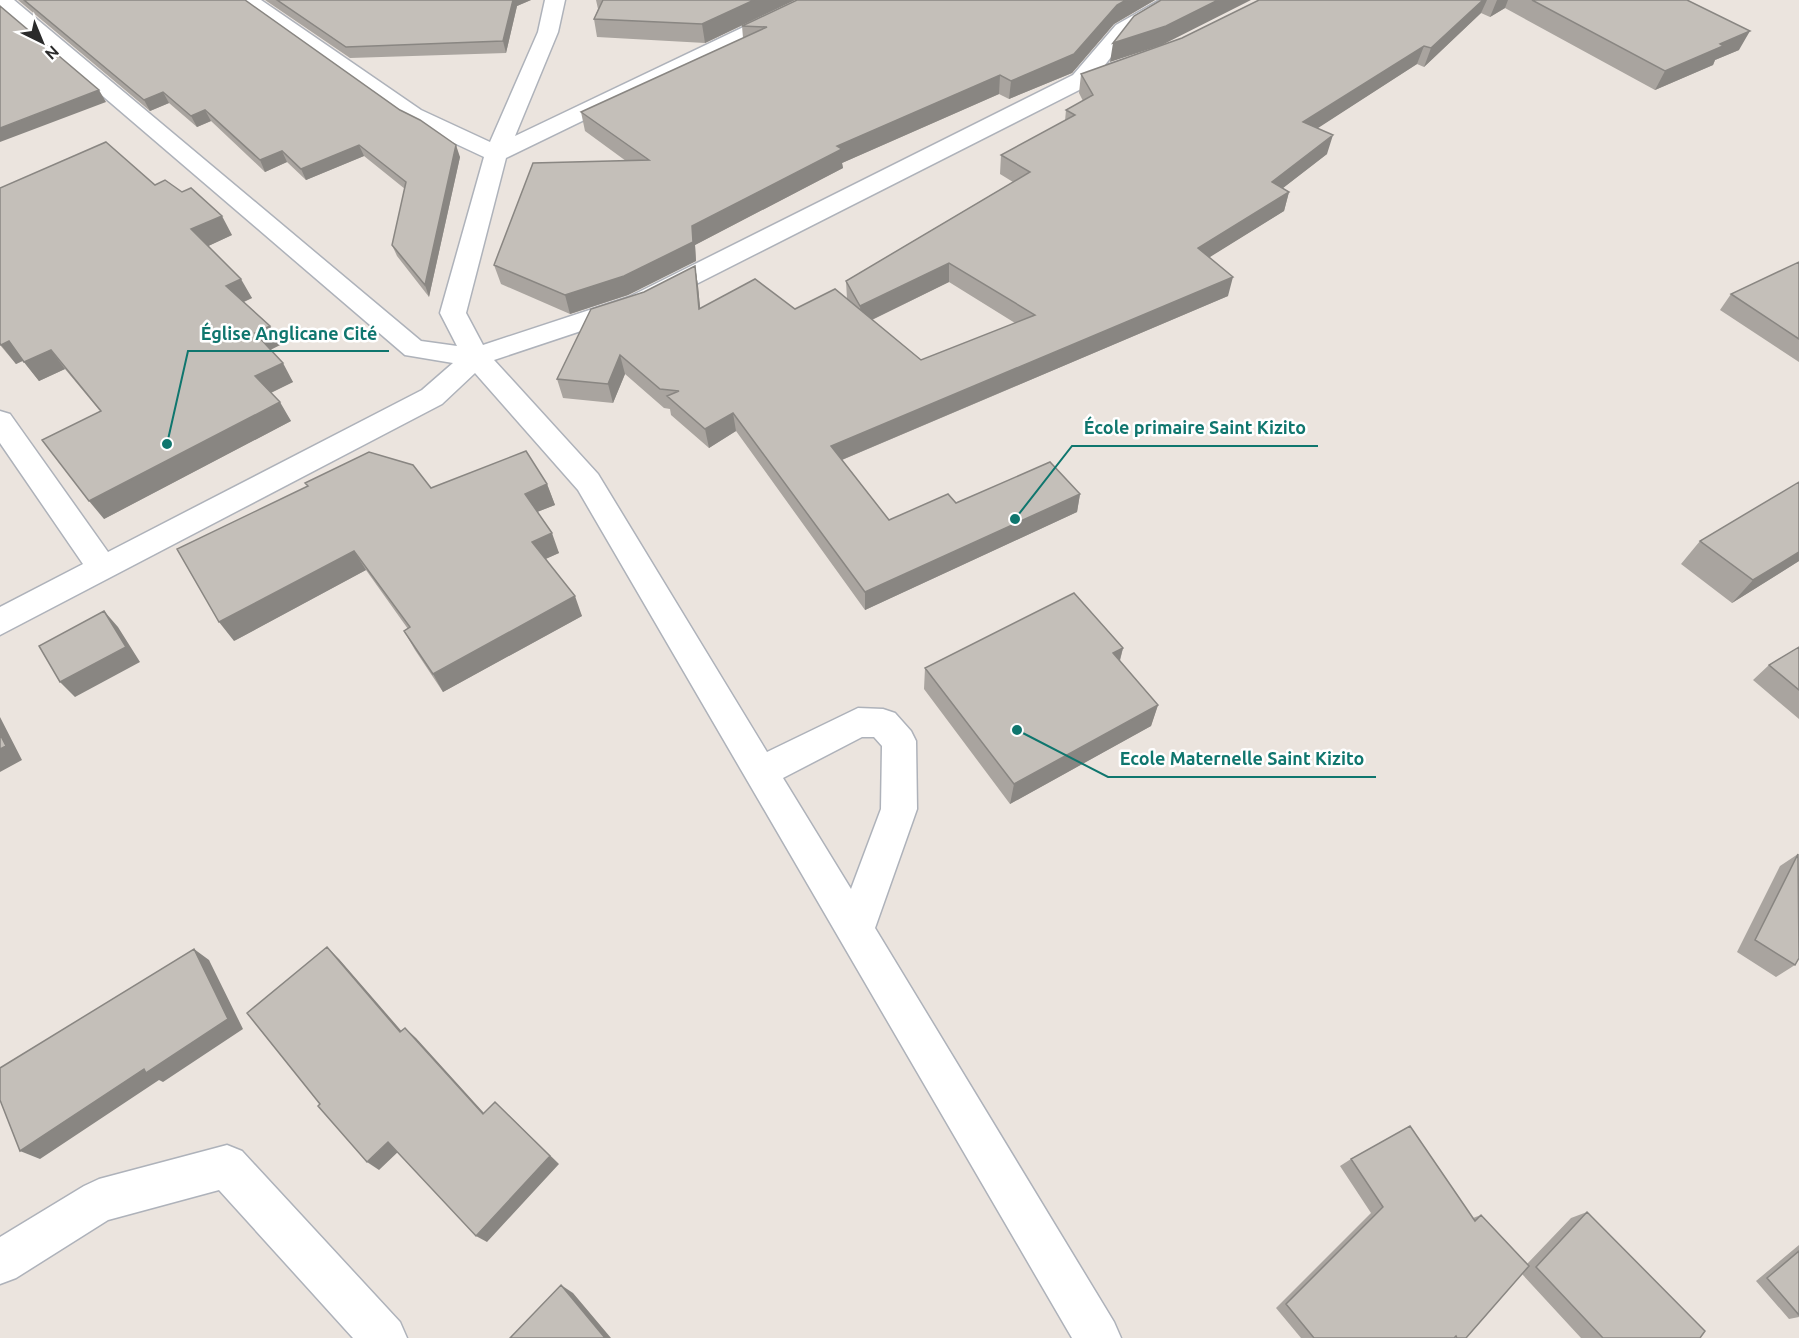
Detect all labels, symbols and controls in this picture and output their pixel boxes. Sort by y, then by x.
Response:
north arrow [12,12,72,72]
text: N [42,42,63,64]
callout: Église Anglicane Cité [188,315,389,351]
text: Église Anglicane Cité [201,322,377,343]
callout: École primaire Saint Kizito [1072,410,1318,446]
text: École primaire Saint Kizito [1084,416,1306,437]
callout: Ecole Maternelle Saint Kizito [1108,741,1376,777]
text: Ecole Maternelle Saint Kizito [1120,748,1364,768]

